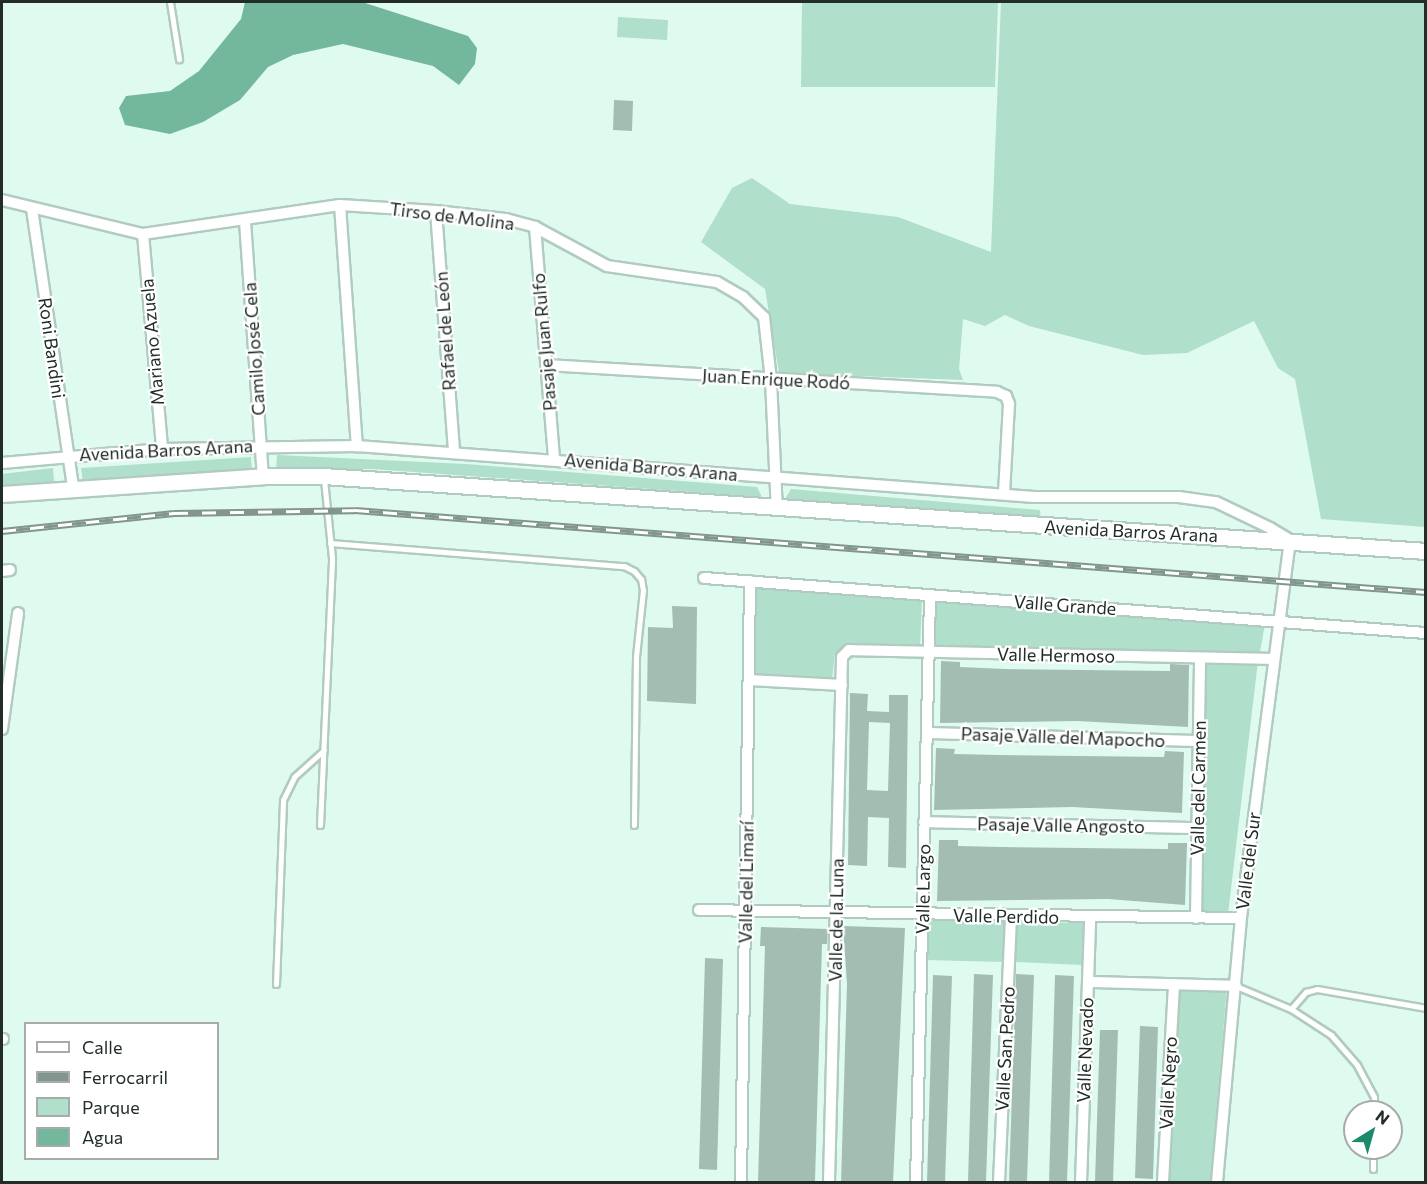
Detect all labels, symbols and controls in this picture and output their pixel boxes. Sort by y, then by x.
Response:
street label: Tirso de Molina [388,198,516,234]
street label: Rafael de León [430,271,460,391]
street label: Pasaje Juan Rulfo [527,272,561,412]
street label: Mariano Azuela [136,278,168,406]
street label: Camilo José Cela [239,282,269,416]
street label: Roni Bandini [34,296,70,400]
street label: Juan Enrique Rodó [701,364,851,394]
street label: Avenida Barros Arana [78,435,254,465]
street label: Avenida Barros Arana [563,449,739,485]
street label: Avenida Barros Arana [1043,516,1219,546]
street label: Valle Grande [1013,591,1117,619]
street label: Valle Hermoso [997,643,1115,667]
street label: Valle del Carmen [1186,720,1210,856]
street label: Pasaje Valle del Mapocho [960,723,1166,751]
street label: Valle del Sur [1231,811,1265,911]
street label: Pasaje Valle Angosto [977,813,1145,837]
street label: Valle del Limarí [734,820,758,944]
street label: Valle Largo [911,844,935,934]
street label: Valle de la Luna [824,858,848,982]
street label: Valle Perdido [953,904,1059,928]
street label: Valle San Pedro [991,986,1019,1112]
street label: Valle Nevado [1072,997,1098,1103]
legend [24,1022,219,1160]
text: Calle [82,1036,122,1058]
street label: Valle Negro [1155,1036,1181,1130]
text: Ferrocarril [82,1066,168,1088]
text: Parque [82,1096,140,1118]
north arrow [1343,1100,1403,1160]
text: N [1372,1106,1393,1128]
text: Agua [82,1126,123,1148]

